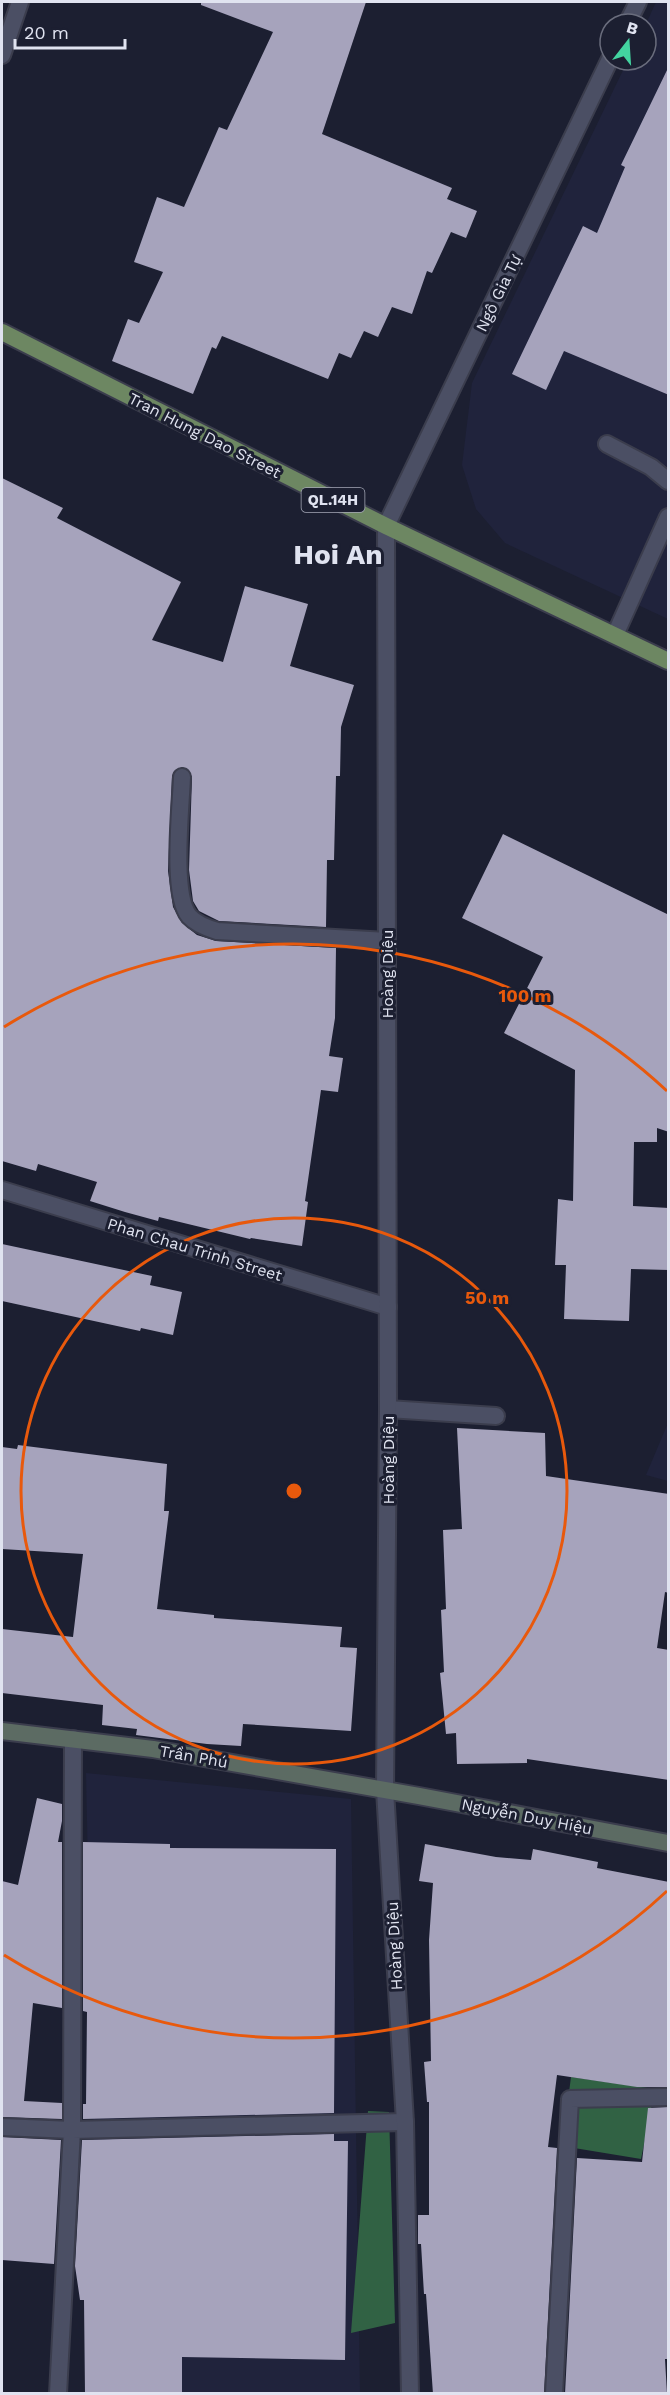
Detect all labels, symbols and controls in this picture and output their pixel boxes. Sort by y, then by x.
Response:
scale bar [15,12,124,50]
north arrow [598,12,658,72]
text: B [624,17,640,39]
text: 20 m [24,22,69,43]
street label: Ngô Gia Tự [472,252,525,335]
street label: Tran Hung Dao Street [125,389,284,482]
road number: QL.14H [302,488,364,512]
district label: Hoi An [293,538,383,571]
street label: Hoàng Diệu [378,930,397,1018]
text: 100 m [498,985,552,1006]
street label: Phan Chau Trinh Street [105,1214,285,1285]
text: 50 m [465,1287,509,1308]
street label: Hoàng Diệu [379,1416,398,1504]
centre of rings [284,1481,304,1501]
street label: Trần Phú [158,1741,229,1772]
street label: Nguyễn Duy Hiệu [460,1795,594,1838]
street label: Hoàng Diệu [383,1901,406,1991]

